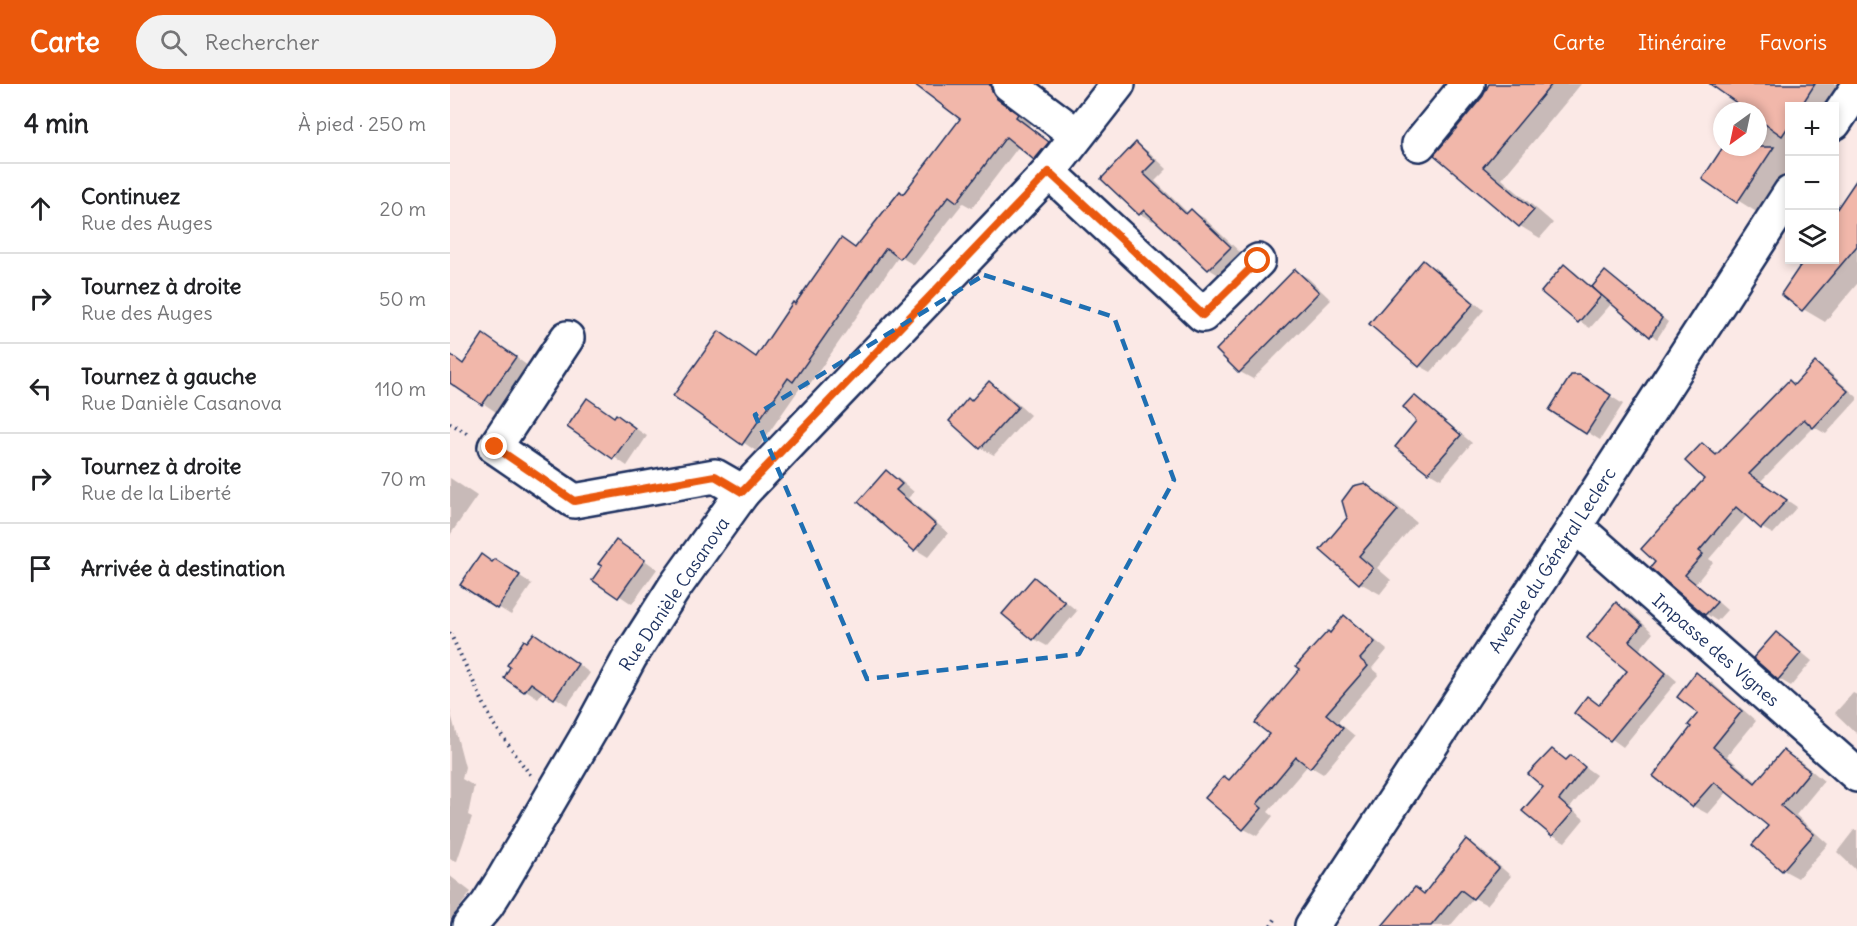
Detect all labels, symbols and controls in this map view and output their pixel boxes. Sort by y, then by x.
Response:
search box [136,15,556,69]
text: Carte [30,24,100,60]
icon: search [157,26,190,59]
text: Rechercher [205,28,320,56]
text: Carte [1553,29,1605,56]
text: Itinéraire [1638,29,1726,56]
text: Favoris [1759,29,1827,56]
north arrow [1713,102,1767,156]
map controls [1785,102,1839,264]
button: + [1785,102,1839,156]
text: 4 min [24,107,89,140]
text: À pied · 250 m [298,111,426,136]
button: − [1785,156,1839,210]
text: Continuez [81,182,180,210]
icon: ahead [24,192,57,225]
text: 20 m [380,196,426,221]
text: Rue des Auges [81,210,213,235]
button: layers [1785,210,1839,264]
route start [1244,247,1270,273]
text: Tournez à droite [81,272,241,300]
icon: right [24,282,57,315]
text: 50 m [379,286,426,311]
text: Rue des Auges [81,300,213,325]
text: Tournez à gauche [81,362,257,390]
icon: left [24,372,57,405]
text: 110 m [375,376,426,401]
text: Rue Danièle Casanova [81,390,282,415]
route end [481,433,507,459]
text: Tournez à droite [81,452,241,480]
icon: right [24,462,57,495]
street label: Avenue du Général Leclerc [1483,463,1621,657]
text: 70 m [381,466,426,491]
text: Rue de la Liberté [81,480,231,505]
street label: Rue Danièle Casanova [614,513,734,675]
icon: arrive [24,552,57,585]
text: Arrivée à destination [81,554,285,582]
street label: Impasse des Vignes [1648,589,1784,711]

